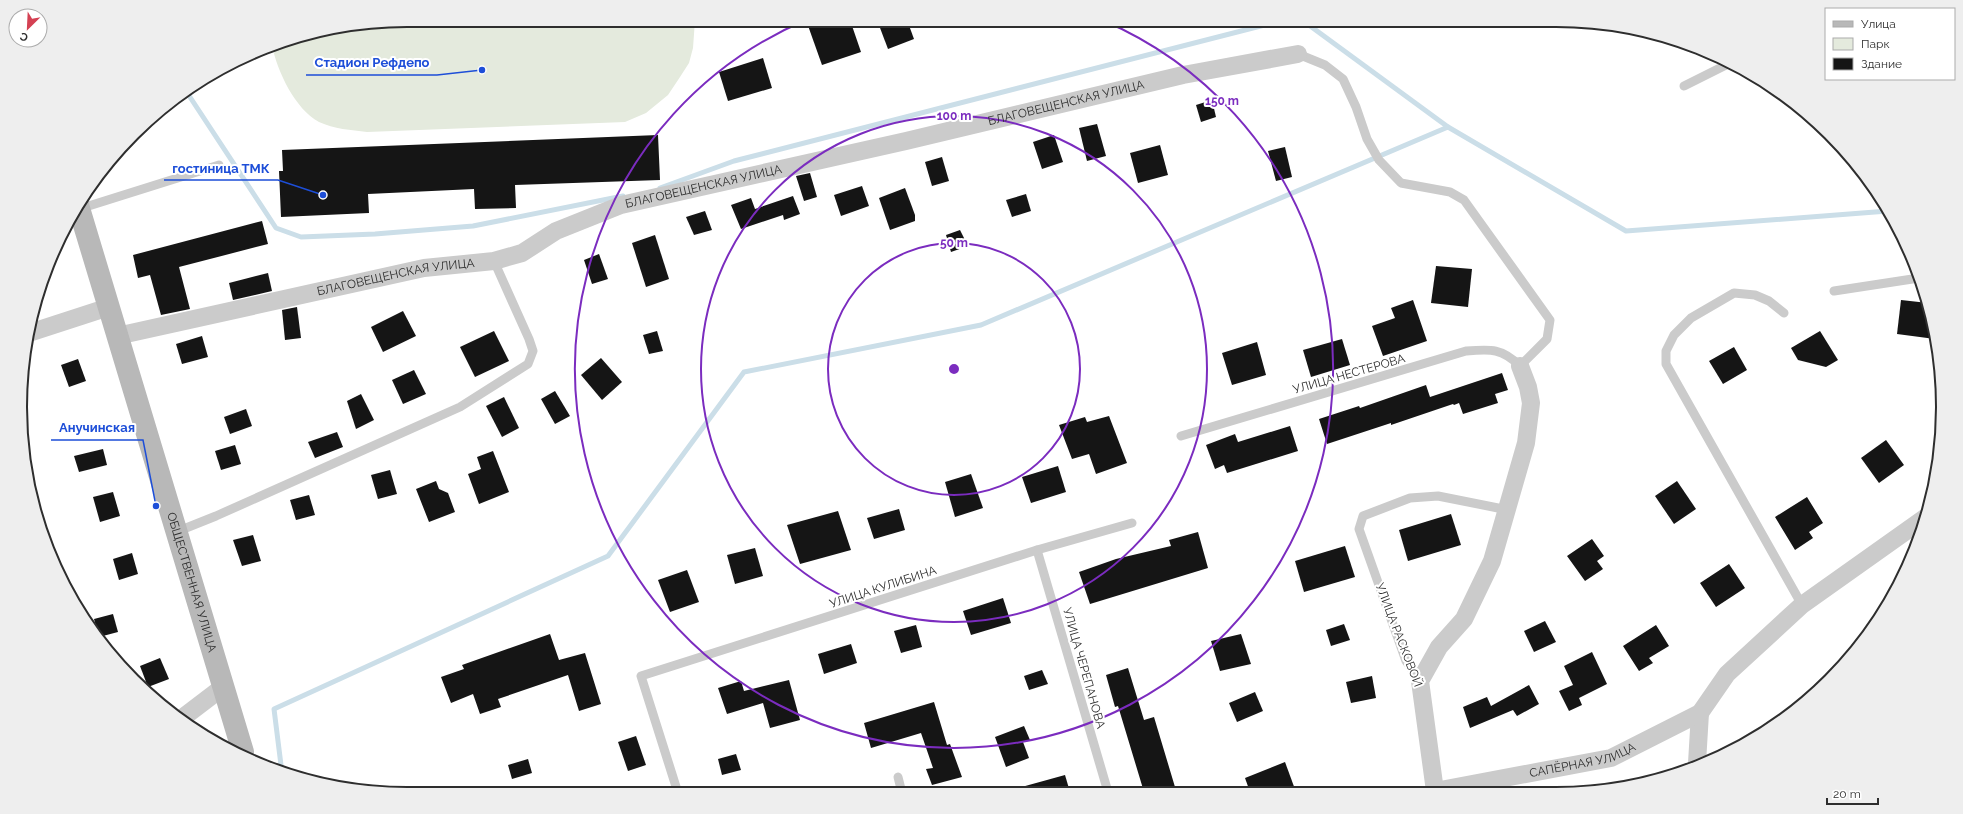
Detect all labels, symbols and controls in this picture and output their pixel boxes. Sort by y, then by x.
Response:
north arrow [8,8,48,48]
legend [1825,8,1955,80]
text: Улица [1861,17,1896,31]
text: С [18,29,30,44]
text: Парк [1861,37,1890,51]
callout: Стадион Рефдепо [306,50,437,75]
text: Стадион Рефдепо [315,55,430,70]
text: Здание [1861,57,1902,71]
street label: БЛАГОВЕЩЕНСКАЯ УЛИЦА [987,78,1146,128]
text: 150 m [1205,94,1239,108]
text: 100 m [937,109,971,123]
callout: гостиница ТМК [164,155,278,180]
text: гостиница ТМК [172,161,270,176]
street label: БЛАГОВЕЩЕНСКАЯ УЛИЦА [624,162,783,211]
text: 50 m [940,236,968,250]
street label: БЛАГОВЕЩЕНСКАЯ УЛИЦА [316,256,475,299]
street label: УЛИЦА НЕСТЕРОВА [1291,351,1407,397]
centre of rings [947,362,961,376]
callout: Анучинская [51,415,143,440]
text: Анучинская [59,420,135,435]
street label: ОБЩЕСТВЕННАЯ УЛИЦА [164,511,219,654]
street label: УЛИЦА КУЛИБИНА [828,563,938,611]
street label: УЛИЦА РАСКОВОЙ [1373,581,1425,689]
street label: УЛИЦА ЧЕРЕПАНОВА [1060,606,1108,730]
street label: САПЁРНАЯ УЛИЦА [1528,740,1638,780]
scale bar [1827,780,1878,806]
text: 20 m [1833,787,1861,801]

